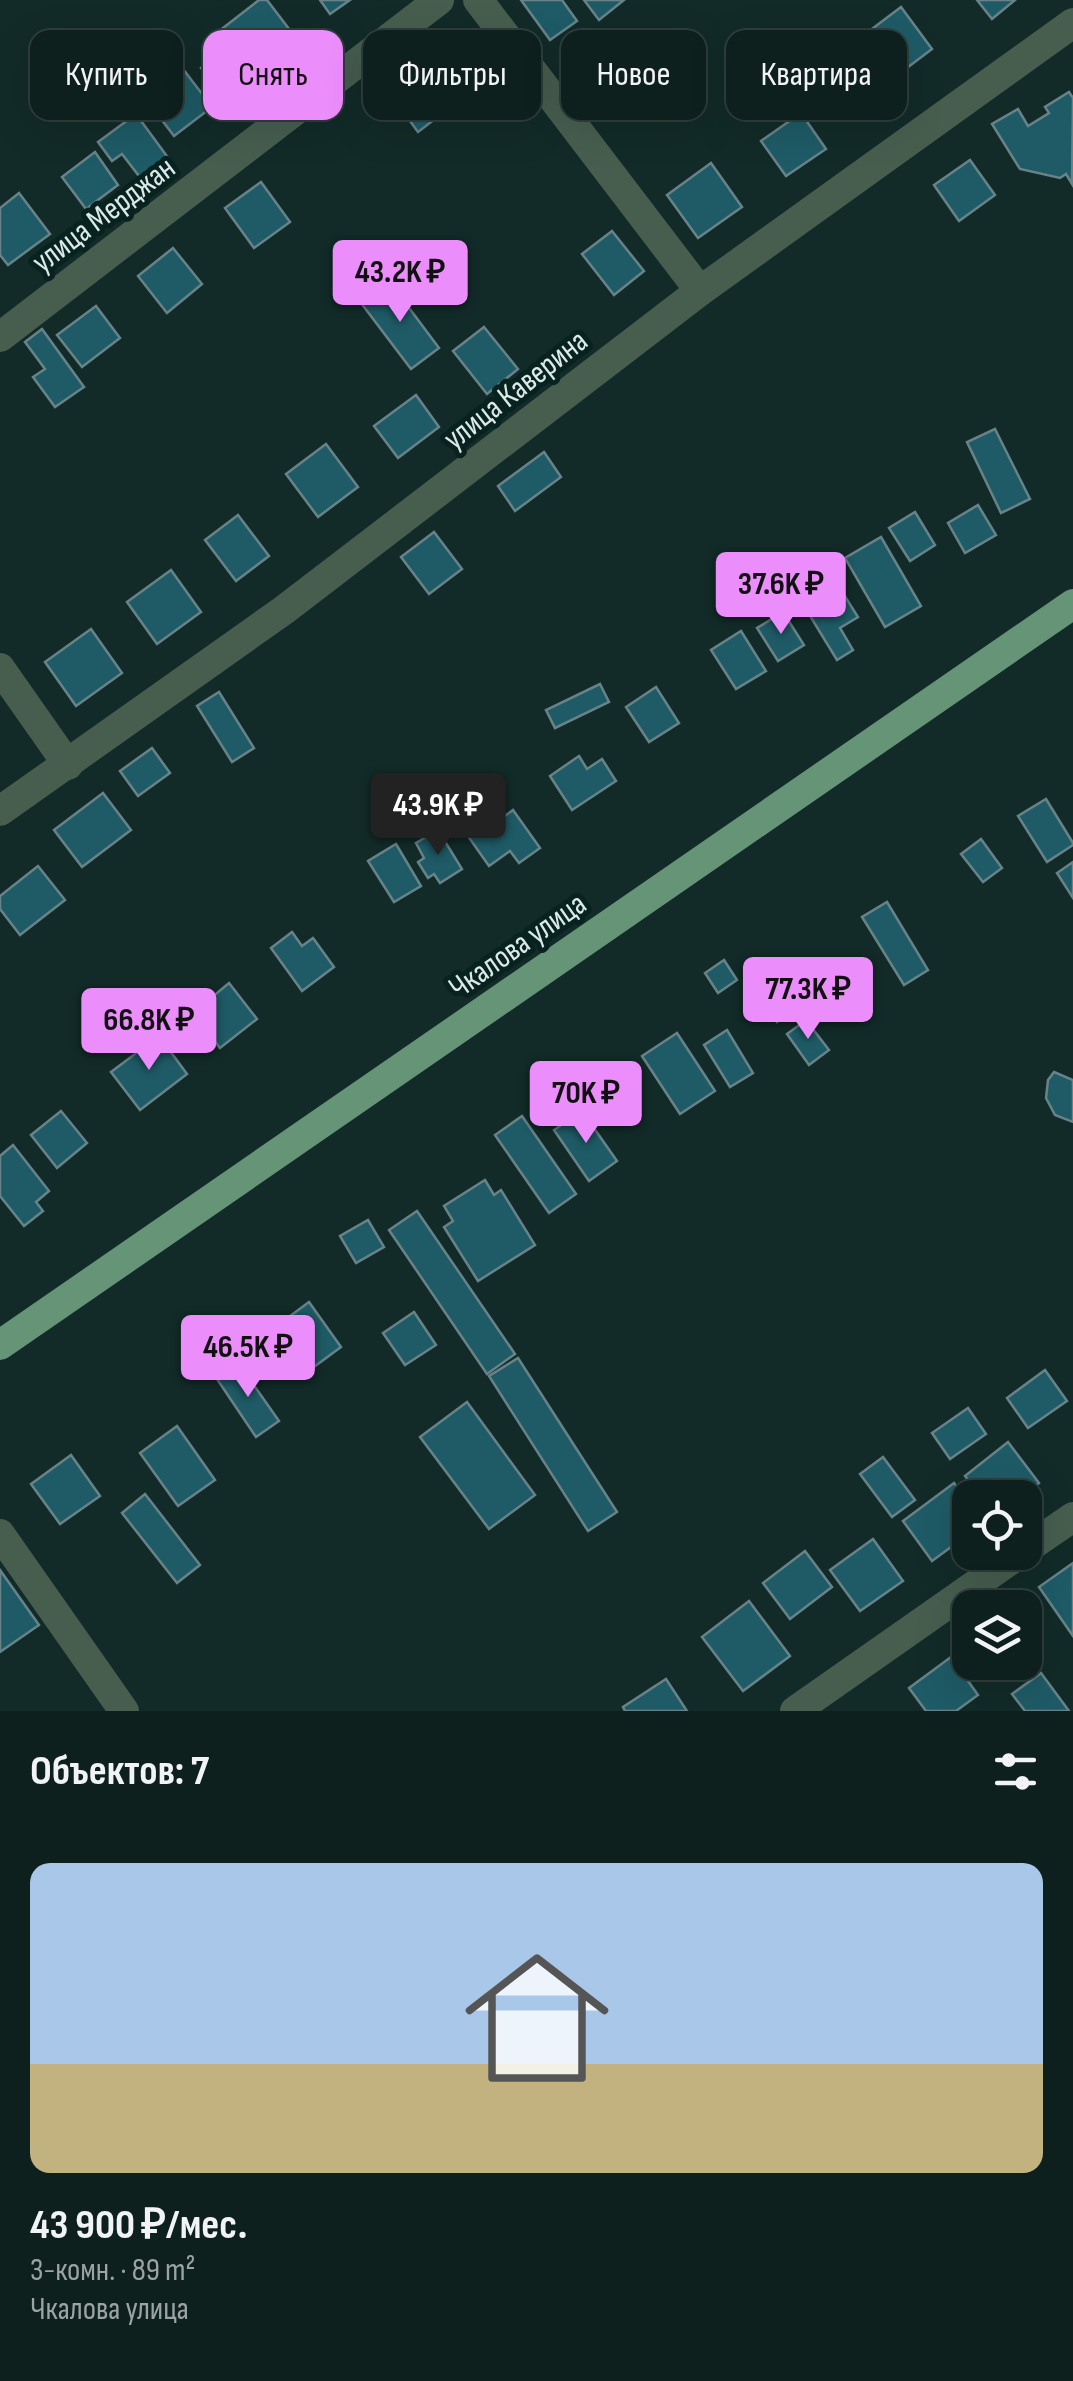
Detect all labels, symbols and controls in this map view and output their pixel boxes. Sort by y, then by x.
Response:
chip: Купить [30,30,183,120]
chip: Снять [203,30,343,120]
chip: Фильтры [363,30,541,120]
chip: Новое [561,30,706,120]
chip: Квартира [726,30,907,120]
street label: улица Мерджан [25,149,183,282]
pin: 43.2K ₽ [308,240,492,325]
text: 43.2K ₽ [355,253,445,292]
street label: улица Каверина [436,322,596,459]
pin: 37.6K ₽ [689,552,873,637]
text: 37.6K ₽ [738,565,824,604]
pin: 43.9K ₽ [346,773,530,858]
text: 43.9K ₽ [393,786,483,825]
street label: Чкалова улица [442,885,594,1008]
pin: 77.3K ₽ [716,957,900,1042]
text: 77.3K ₽ [765,970,851,1009]
pin: 66.8K ₽ [57,988,241,1073]
text: 66.8K ₽ [103,1001,195,1040]
pin: 70K ₽ [516,1061,656,1146]
text: 70K ₽ [552,1074,620,1113]
pin: 46.5K ₽ [156,1315,340,1400]
text: 46.5K ₽ [203,1328,293,1367]
map controls [952,1480,1042,1680]
button: locate [952,1480,1042,1570]
button: layers [952,1590,1042,1680]
icon: filters [988,1744,1043,1799]
text: Объектов: 7 [30,1746,209,1797]
icon: home [447,1928,627,2108]
text: 43 900 ₽/мес. [30,2200,247,2251]
text: 3-комн. · 89 m² [30,2251,196,2290]
text: Чкалова улица [30,2290,189,2329]

